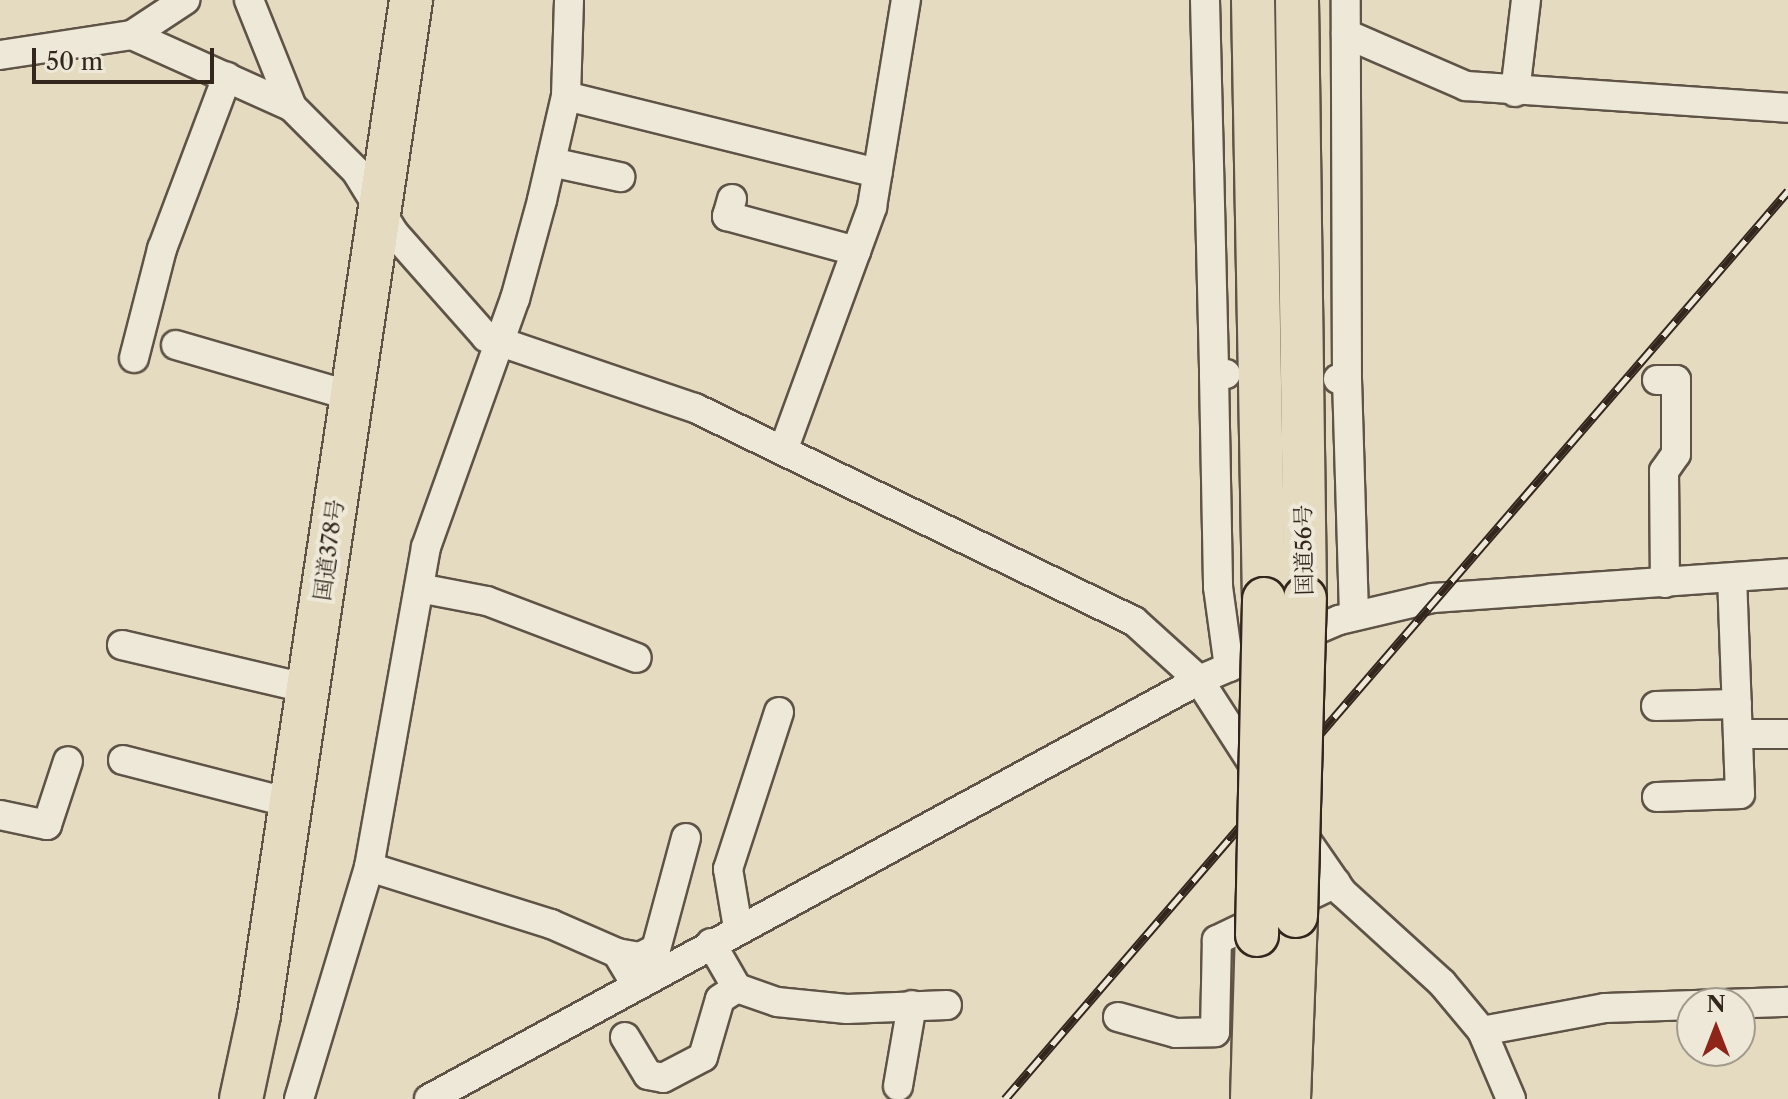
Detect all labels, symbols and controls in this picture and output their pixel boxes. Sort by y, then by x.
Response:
scale bar [36,32,218,82]
text: 50 m [46,47,103,76]
street label: 国道378号 [309,498,349,602]
street label: 国道56号 [1290,504,1318,596]
north arrow [1676,987,1756,1067]
text: N [1706,991,1726,1018]

